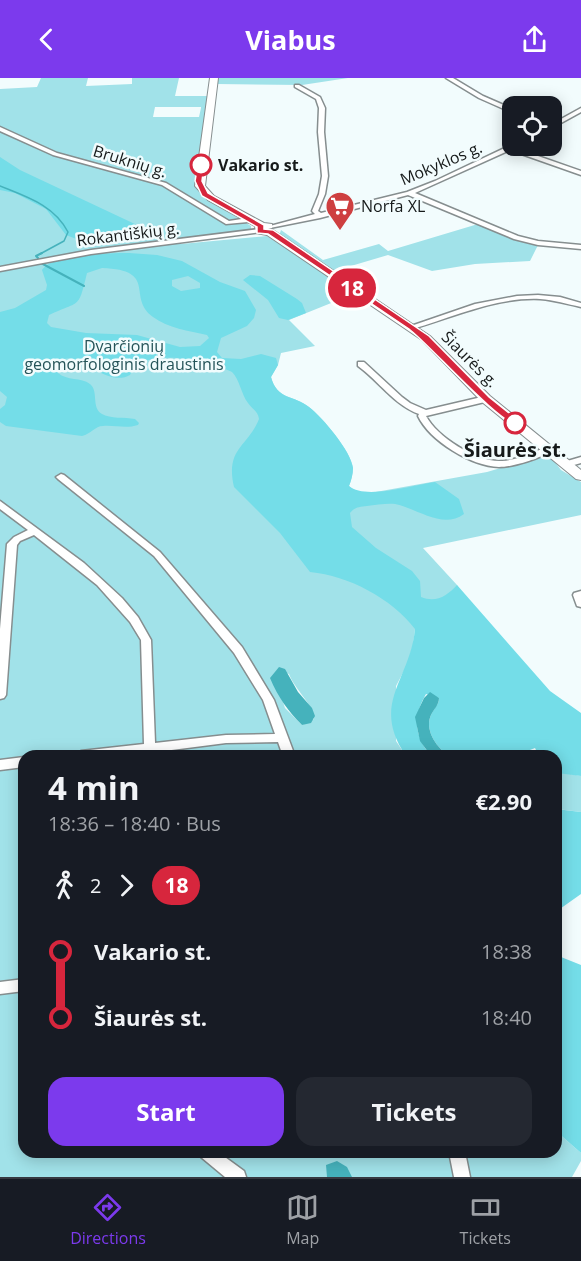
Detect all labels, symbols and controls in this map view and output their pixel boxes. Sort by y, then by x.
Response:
text: Viabus [245,21,336,58]
icon: back [30,23,63,56]
icon: share [518,23,551,56]
map controls [502,96,562,156]
button: locate [502,96,562,156]
street label: Mokyklos g. [397,136,485,190]
street label: Bruknių g. [91,139,169,183]
marker: Vakario st. [190,154,212,176]
place label: Vakario st. [218,154,303,176]
supermarket icon: Norfa XL [324,190,356,232]
place label: Norfa XL [361,195,425,217]
street label: Rokantiškių g. [75,217,181,251]
line badge: 18 [325,268,379,308]
text: 18 [340,274,364,302]
street label: Šiaurės g. [437,326,503,392]
park label: Dvarčionių geomorfologinis draustinis [24,335,224,375]
marker: Šiaurės st. [504,412,526,434]
place label: Šiaurės st. [464,436,566,463]
text: 4 min [48,765,140,810]
text: €2.90 [475,786,532,816]
text: 18:36 – 18:40 · Bus [48,810,221,837]
icon: walk [48,869,81,902]
icon: forward [110,869,143,902]
text: 18 [164,871,188,899]
text: 2 [90,872,101,899]
text: Vakario st. [94,936,211,966]
text: 18:38 [481,938,532,965]
text: Šiaurės st. [94,1002,207,1032]
text: 18:40 [481,1004,532,1031]
button: Start [48,1077,284,1146]
button: Tickets [296,1077,532,1146]
tab: Directions [70,1191,146,1249]
tab: Map [286,1191,319,1249]
tab: Tickets [460,1191,511,1249]

